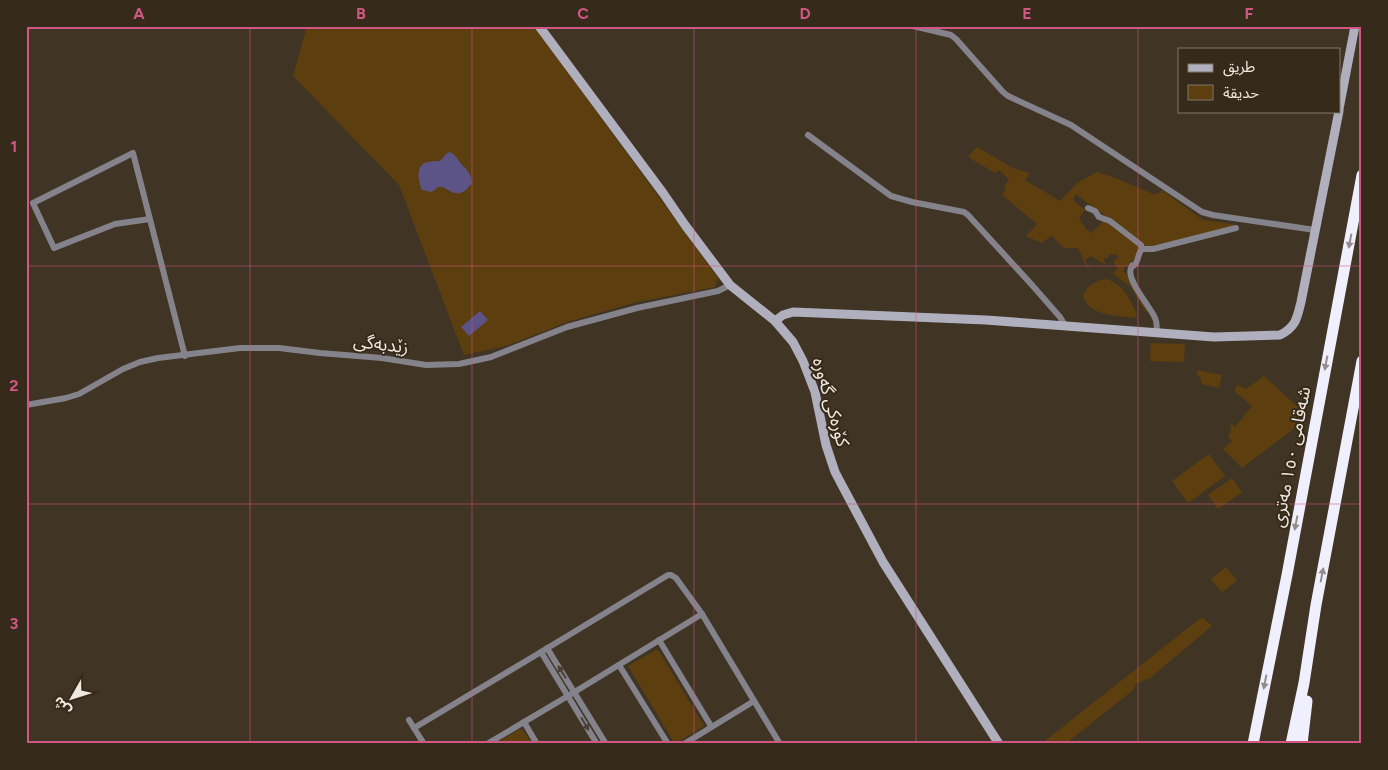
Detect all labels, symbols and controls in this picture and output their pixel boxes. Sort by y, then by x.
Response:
text: A [133,4,145,23]
text: B [356,4,366,23]
text: C [577,4,589,23]
text: D [799,4,811,23]
text: E [1022,4,1032,23]
text: F [1245,4,1254,23]
legend [1178,48,1340,112]
text: طريق [1223,58,1255,77]
text: حديقة [1223,84,1259,102]
text: 1 [11,137,17,156]
one-way arrow [1345,233,1353,249]
street label: زێدبەگی [352,330,410,358]
street label: کۆرەکی گەورە [808,355,854,450]
one-way arrow [1322,355,1330,371]
text: 2 [9,376,19,395]
street label: شەقامی ١٥٠ مەتری [1267,385,1315,529]
one-way arrow [1292,515,1300,531]
one-way arrow [1318,567,1326,583]
text: 3 [10,614,19,633]
one-way arrow [558,666,567,679]
north arrow [48,672,98,722]
one-way arrow [1261,675,1269,690]
text: ش [50,693,75,719]
one-way arrow [581,717,590,730]

